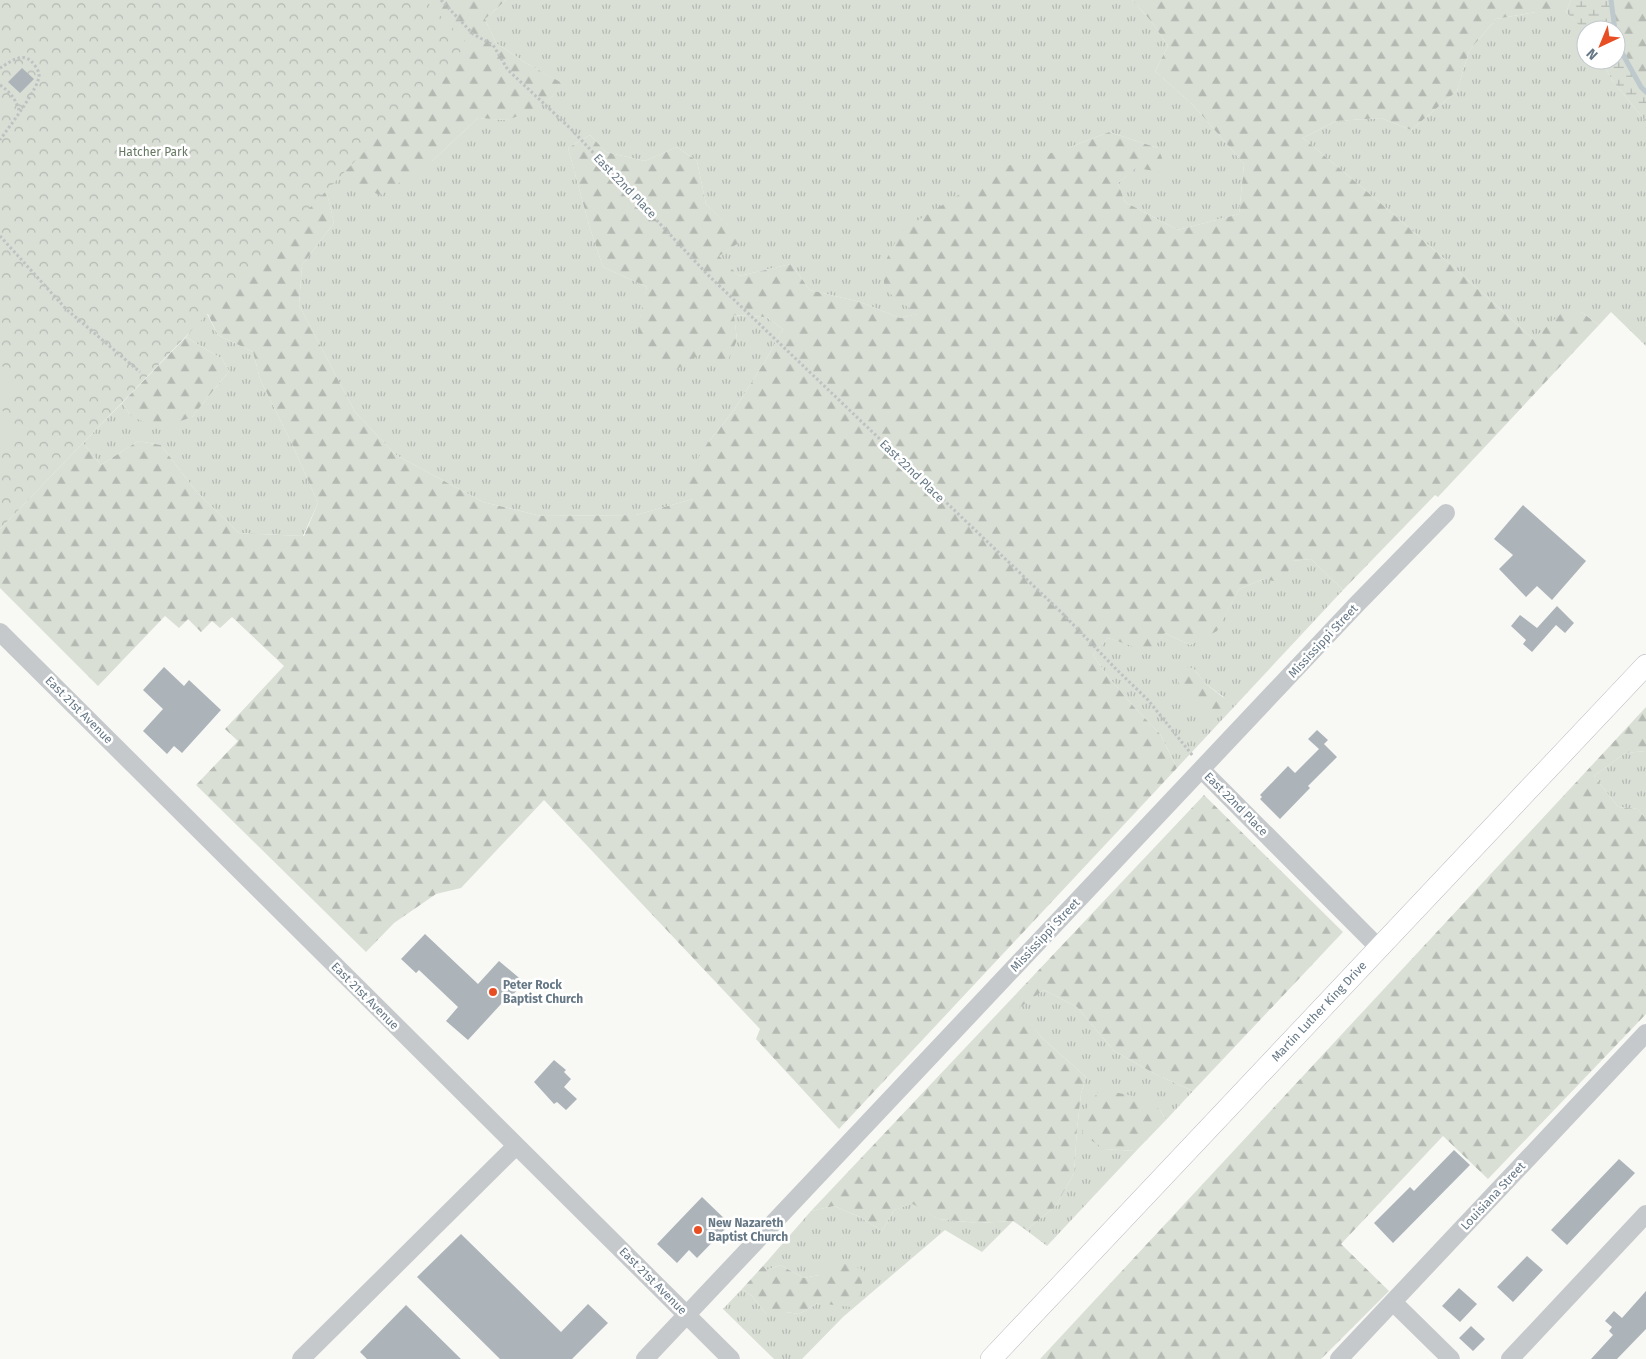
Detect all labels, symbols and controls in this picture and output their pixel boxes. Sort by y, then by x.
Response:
north arrow [1576,20,1626,70]
text: N [1583,45,1602,63]
park label: Hatcher Park [118,145,189,159]
street label: East 22nd Place [591,151,659,221]
street label: East 22nd Place [877,437,947,505]
street label: Mississippi Street [1285,601,1361,681]
street label: East 21st Avenue [42,673,116,747]
street label: East 22nd Place [1201,769,1271,839]
street label: Mississippi Street [1007,895,1083,975]
street label: East 21st Avenue [328,959,402,1033]
street label: Martin Luther King Drive [1269,959,1370,1064]
place label: Peter Rock Baptist Church [503,978,583,1006]
marker: Peter Rock Baptist Church [487,986,499,998]
street label: Louisiana Street [1458,1159,1529,1233]
place label: New Nazareth Baptist Church [708,1216,788,1244]
marker: New Nazareth Baptist Church [692,1224,704,1236]
street label: East 21st Avenue [616,1244,690,1318]

